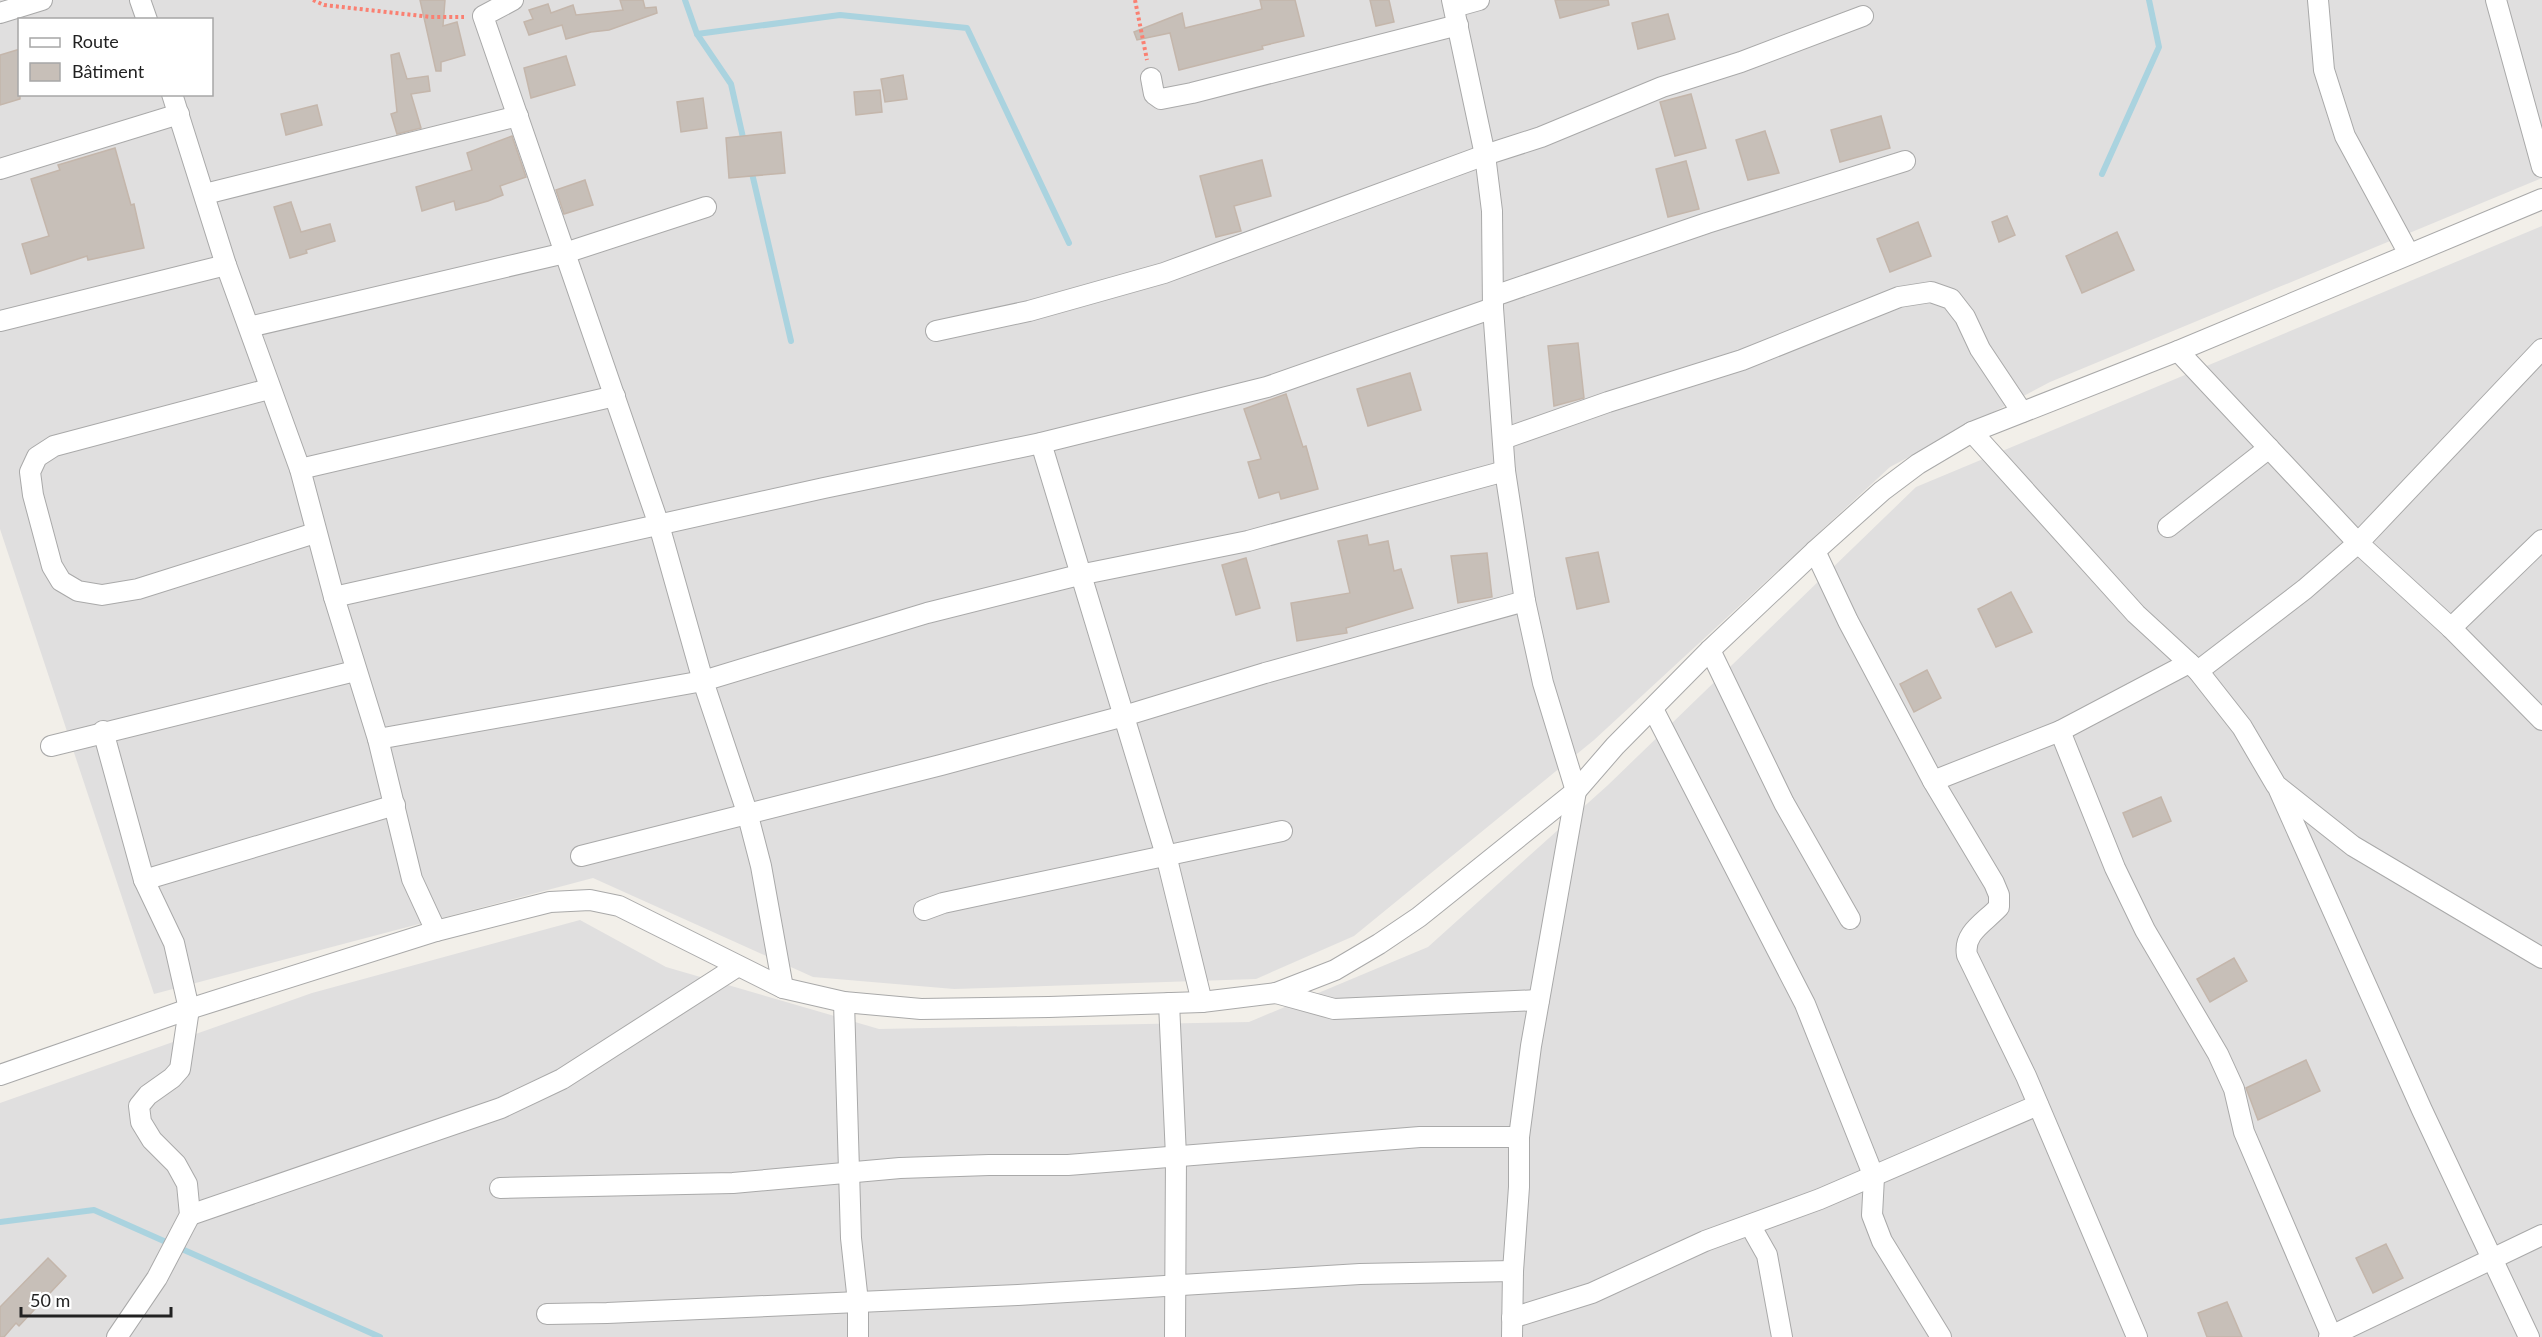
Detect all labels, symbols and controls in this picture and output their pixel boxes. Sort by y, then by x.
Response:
legend [18,18,213,96]
text: Route [72,30,119,52]
text: Bâtiment [72,60,145,82]
scale bar [21,1280,171,1318]
text: 50 m [30,1289,70,1311]

